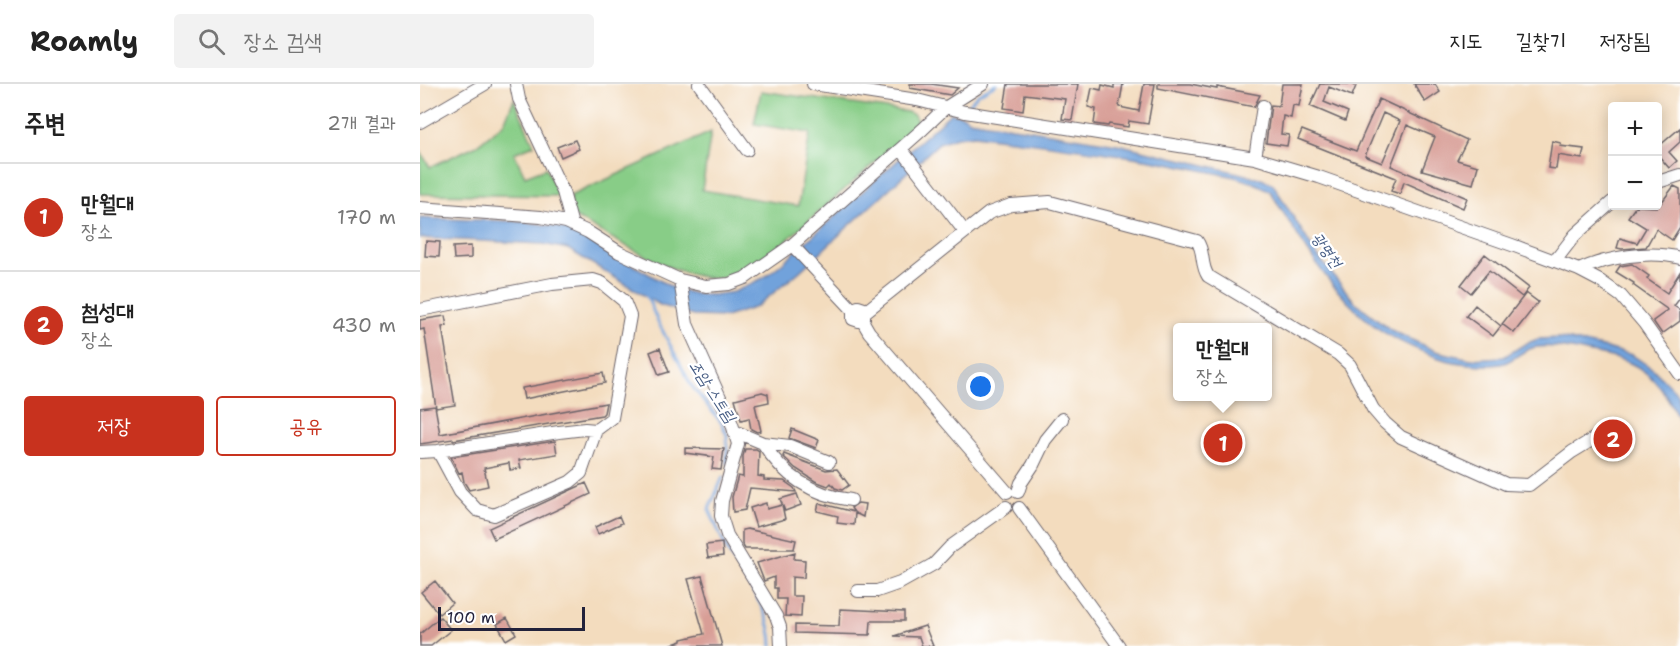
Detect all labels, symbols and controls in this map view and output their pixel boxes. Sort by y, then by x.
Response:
search box [174,14,594,68]
text: Roamly [30,22,138,60]
icon: search [195,25,228,58]
text: 장소 검색 [243,27,322,56]
text: 지도 [1449,27,1483,55]
text: 길찾기 [1516,27,1566,55]
text: 저장됨 [1599,27,1650,55]
map controls [1608,102,1662,210]
button: + [1608,102,1662,156]
text: 주변 [24,105,66,140]
text: 2개 결과 [327,110,396,136]
button: − [1608,156,1662,210]
text: 만월대 [81,189,134,218]
text: 1 [39,204,48,230]
text: 170 m [337,204,396,230]
text: 장소 [81,218,113,244]
water label: 광명천 [1307,228,1348,274]
text: 첨성대 [81,297,134,326]
text: 2 [37,312,51,338]
text: 430 m [332,312,396,338]
popup [1173,323,1272,401]
text: 장소 [81,326,113,352]
text: 만월대 [1196,334,1249,363]
water label: 조암 스트림 [685,356,741,427]
text: 장소 [1196,363,1228,389]
your location [966,372,995,401]
button: 저장 [24,396,204,456]
button: 공유 [216,396,396,456]
pin: 2 [1594,416,1632,462]
pin: 1 [1204,420,1242,466]
scale bar [438,604,585,632]
text: 100 m [447,607,495,628]

